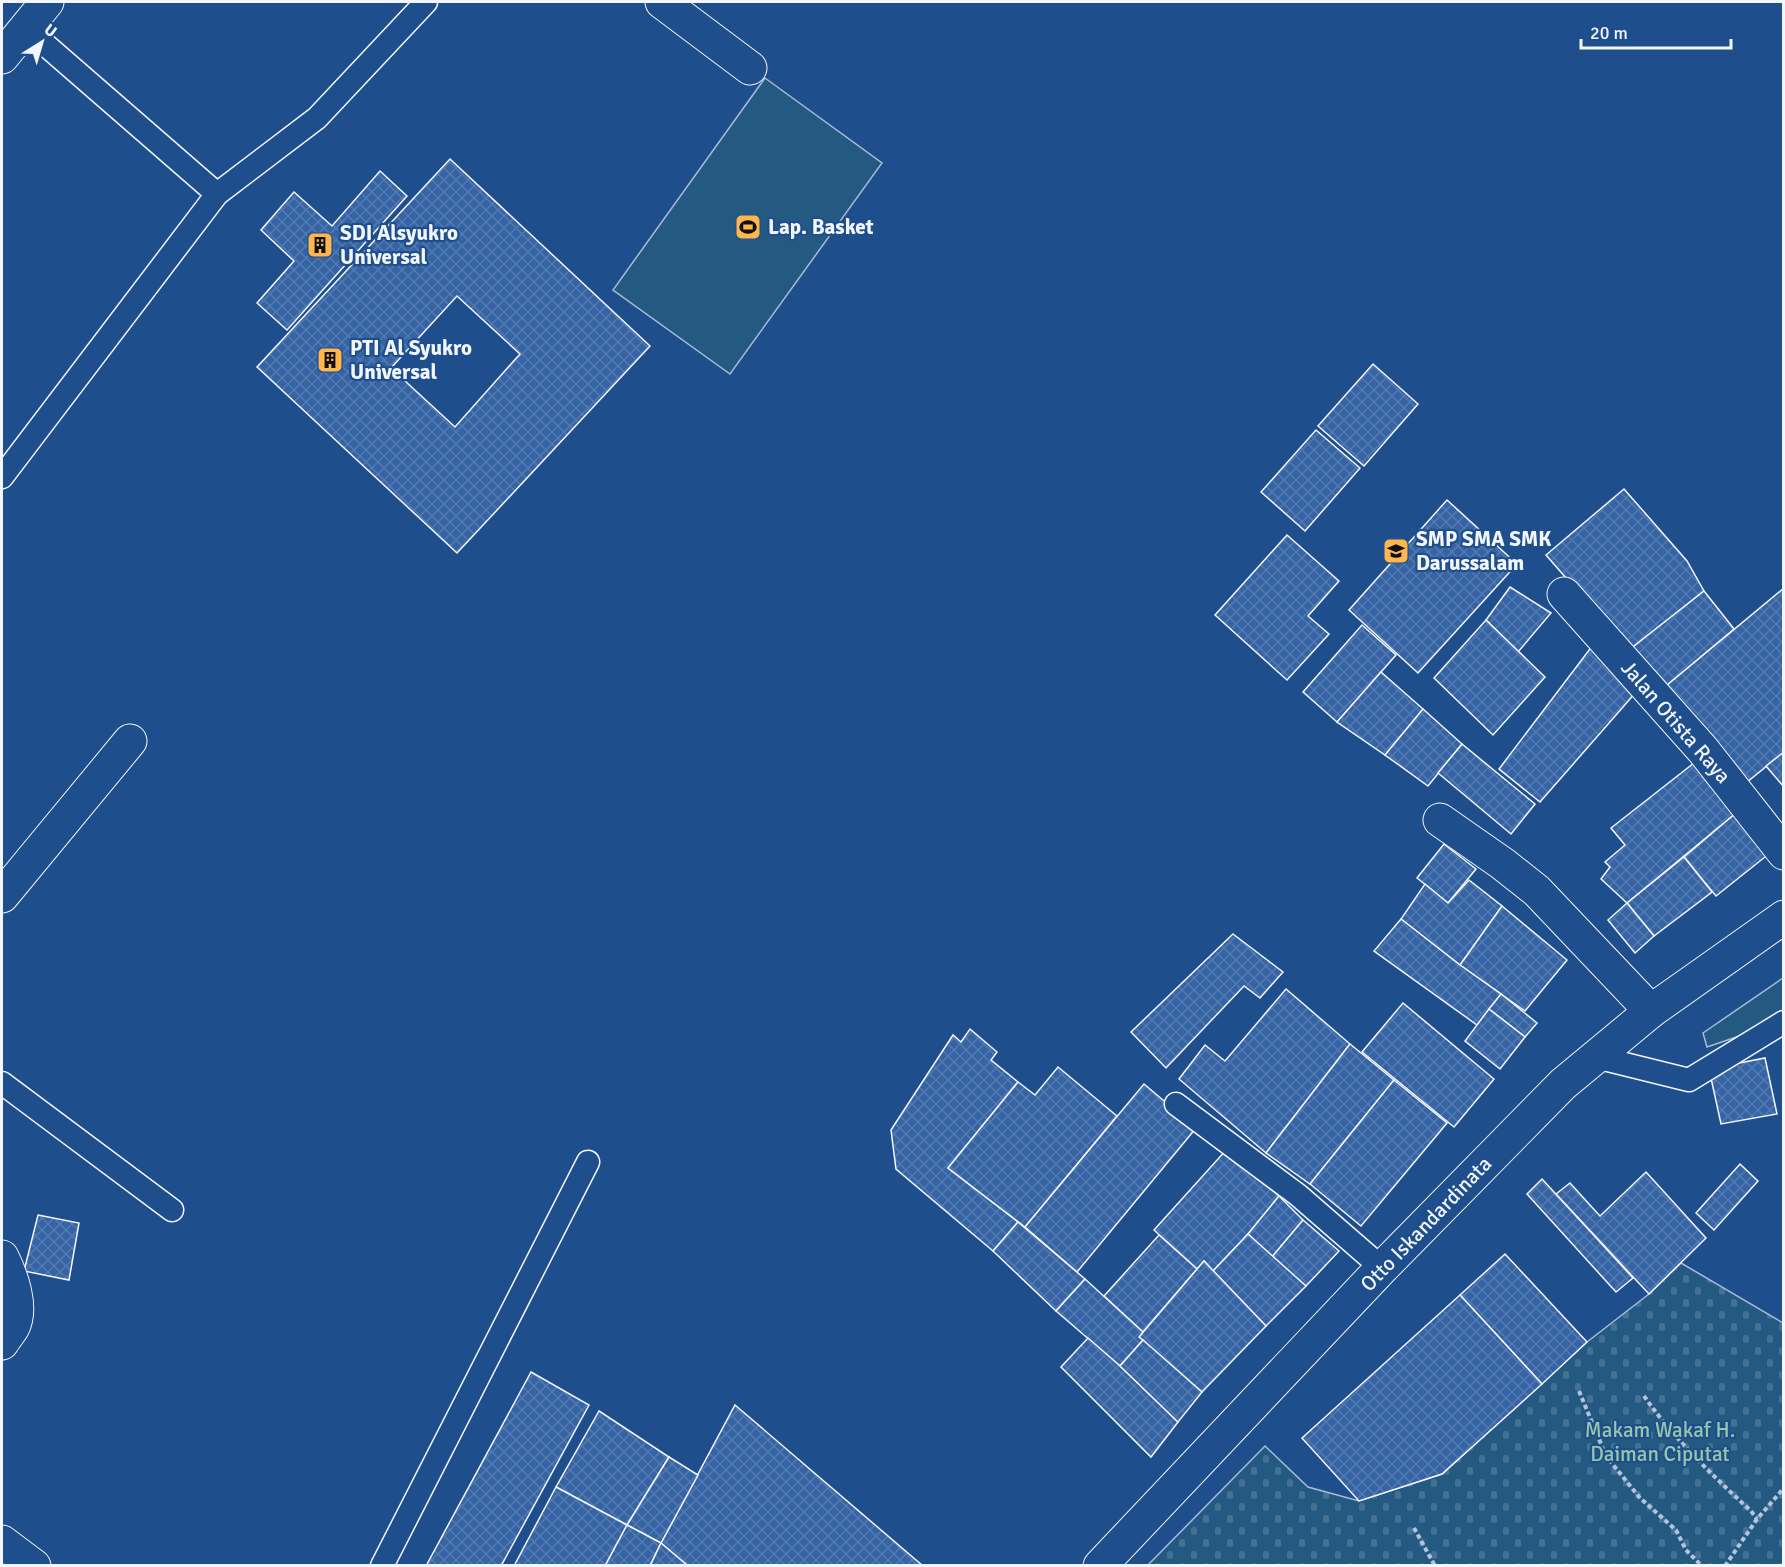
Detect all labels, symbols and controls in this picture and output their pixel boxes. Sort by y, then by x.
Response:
north arrow [12,12,72,72]
scale bar [1581,12,1731,50]
text: U [40,20,61,42]
text: 20 m [1590,22,1628,44]
sports icon: Lap. Basket [733,212,763,242]
place label: Lap. Basket [768,214,874,240]
place label: SDI Alsyukro Universal [340,220,458,270]
building icon: SDI Alsyukro Universal [305,230,335,260]
place label: PTI Al Syukro Universal [350,335,472,385]
building icon: PTI Al Syukro Universal [315,345,345,375]
place label: SMP SMA SMK Darussalam [1416,526,1551,576]
school or university icon: SMP SMA SMK Darussalam [1381,536,1411,566]
street label: Jalan Otista Raya [1616,655,1736,789]
street label: Otto Iskandardinata [1355,1151,1497,1297]
park label: Makam Wakaf H. Daiman Ciputat [1585,1417,1735,1467]

